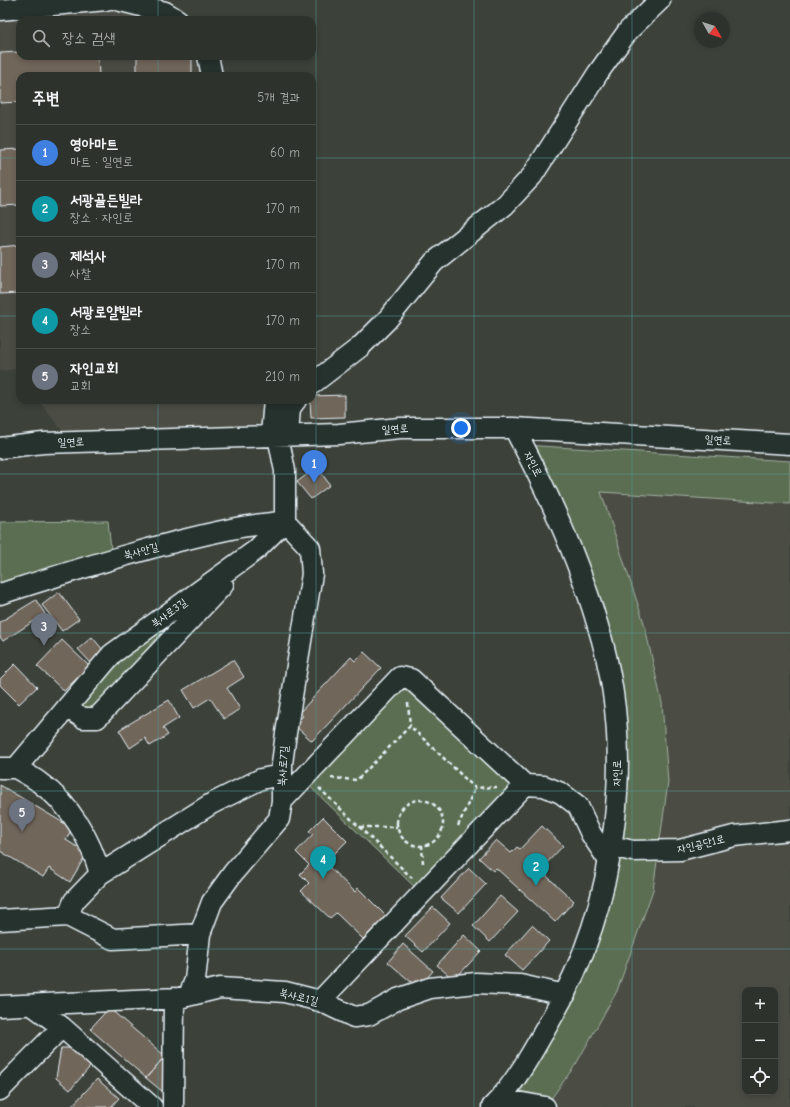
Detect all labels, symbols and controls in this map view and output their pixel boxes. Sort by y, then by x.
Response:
north arrow [694,12,730,48]
search box [16,16,316,60]
icon: search [30,27,52,49]
text: 장소 검색 [62,29,115,47]
text: 주변 [32,89,59,108]
text: 5개 결과 [257,90,300,105]
text: 영아마트 [70,135,118,153]
text: 1 [42,145,48,160]
text: 60 m [270,145,300,160]
text: 마트 · 일연로 [70,154,133,169]
text: 서광골든빌라 [70,191,142,209]
text: 2 [42,201,48,216]
text: 170 m [266,201,300,216]
text: 장소 · 자인로 [70,210,133,225]
text: 제석사 [70,247,106,265]
text: 3 [42,257,48,272]
text: 170 m [266,257,300,272]
text: 사찰 [70,266,91,281]
text: 서광로얄빌라 [70,303,142,321]
text: 4 [42,313,48,328]
text: 170 m [266,313,300,328]
text: 장소 [70,322,91,337]
text: 자인교회 [70,359,118,377]
text: 5 [42,369,48,384]
text: 210 m [265,369,300,384]
text: 교회 [70,378,91,393]
your location [451,418,471,438]
street label: 일연로 [381,422,409,436]
street label: 일연로 [704,433,732,447]
street label: 일연로 [57,435,85,449]
street label: 자인로 [521,449,545,479]
pin: 1 [301,450,327,483]
street label: 북사안길 [122,540,160,562]
street label: 북사로3길 [149,596,190,630]
pin: 3 [31,613,57,646]
street label: 북사로7길 [275,745,291,787]
street label: 자인로 [610,759,624,786]
pin: 5 [9,799,35,832]
street label: 자인공단1로 [676,832,726,856]
pin: 4 [310,846,336,879]
pin: 2 [523,853,549,886]
street label: 북사로1길 [278,986,320,1008]
map controls [742,987,778,1095]
button: + [742,987,778,1023]
button: − [742,1023,778,1059]
button: locate [742,1059,778,1095]

